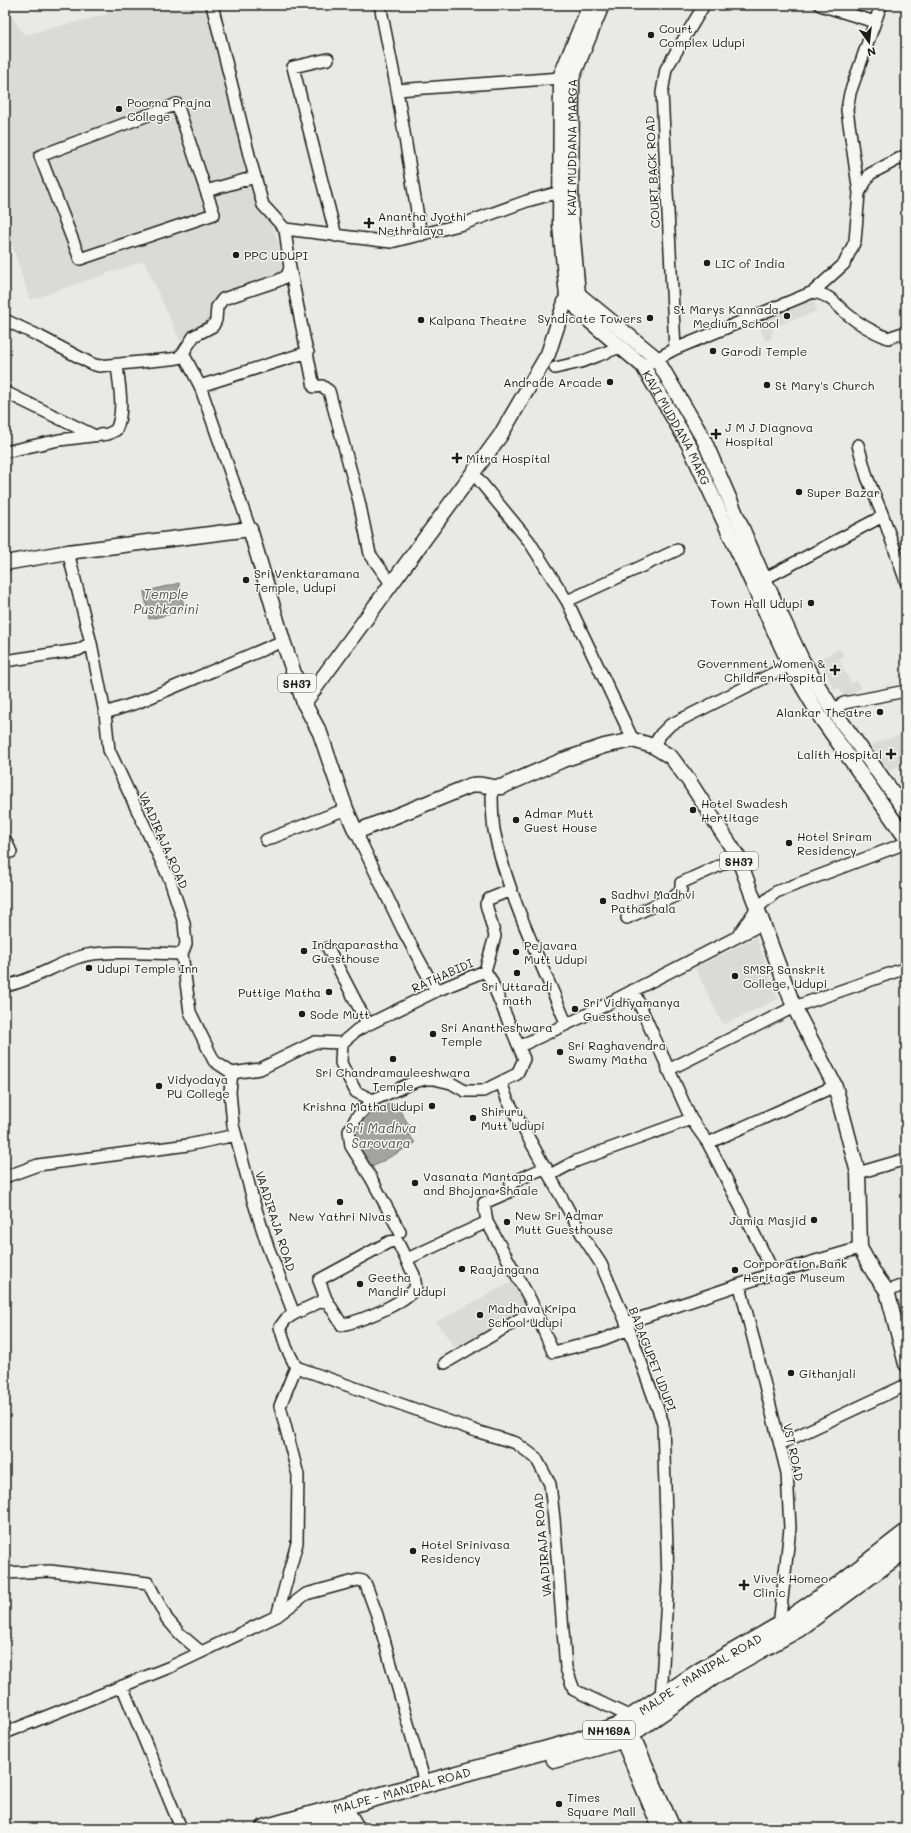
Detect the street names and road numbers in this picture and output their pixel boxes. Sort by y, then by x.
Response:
street label: KAVI MUDDANA MARGA [563,79,580,216]
street label: COURT BACK ROAD [641,115,663,229]
street label: KAVI MUDDANA MARG [639,367,714,488]
road number: SH37 [278,674,316,692]
street label: VAADIRAJA ROAD [135,789,193,891]
road number: SH37 [720,852,758,870]
street label: RATHABIDI [409,954,475,996]
street label: VAADIRAJA ROAD [252,1169,300,1273]
street label: BADAGUPET UDUPI [626,1304,680,1414]
street label: VST ROAD [780,1422,808,1482]
street label: VAADIRAJA ROAD [529,1492,555,1598]
street label: MALPE - MANIPAL ROAD [636,1630,764,1718]
road number: NH169A [583,1721,635,1739]
street label: MALPE - MANIPAL ROAD [331,1763,472,1817]

